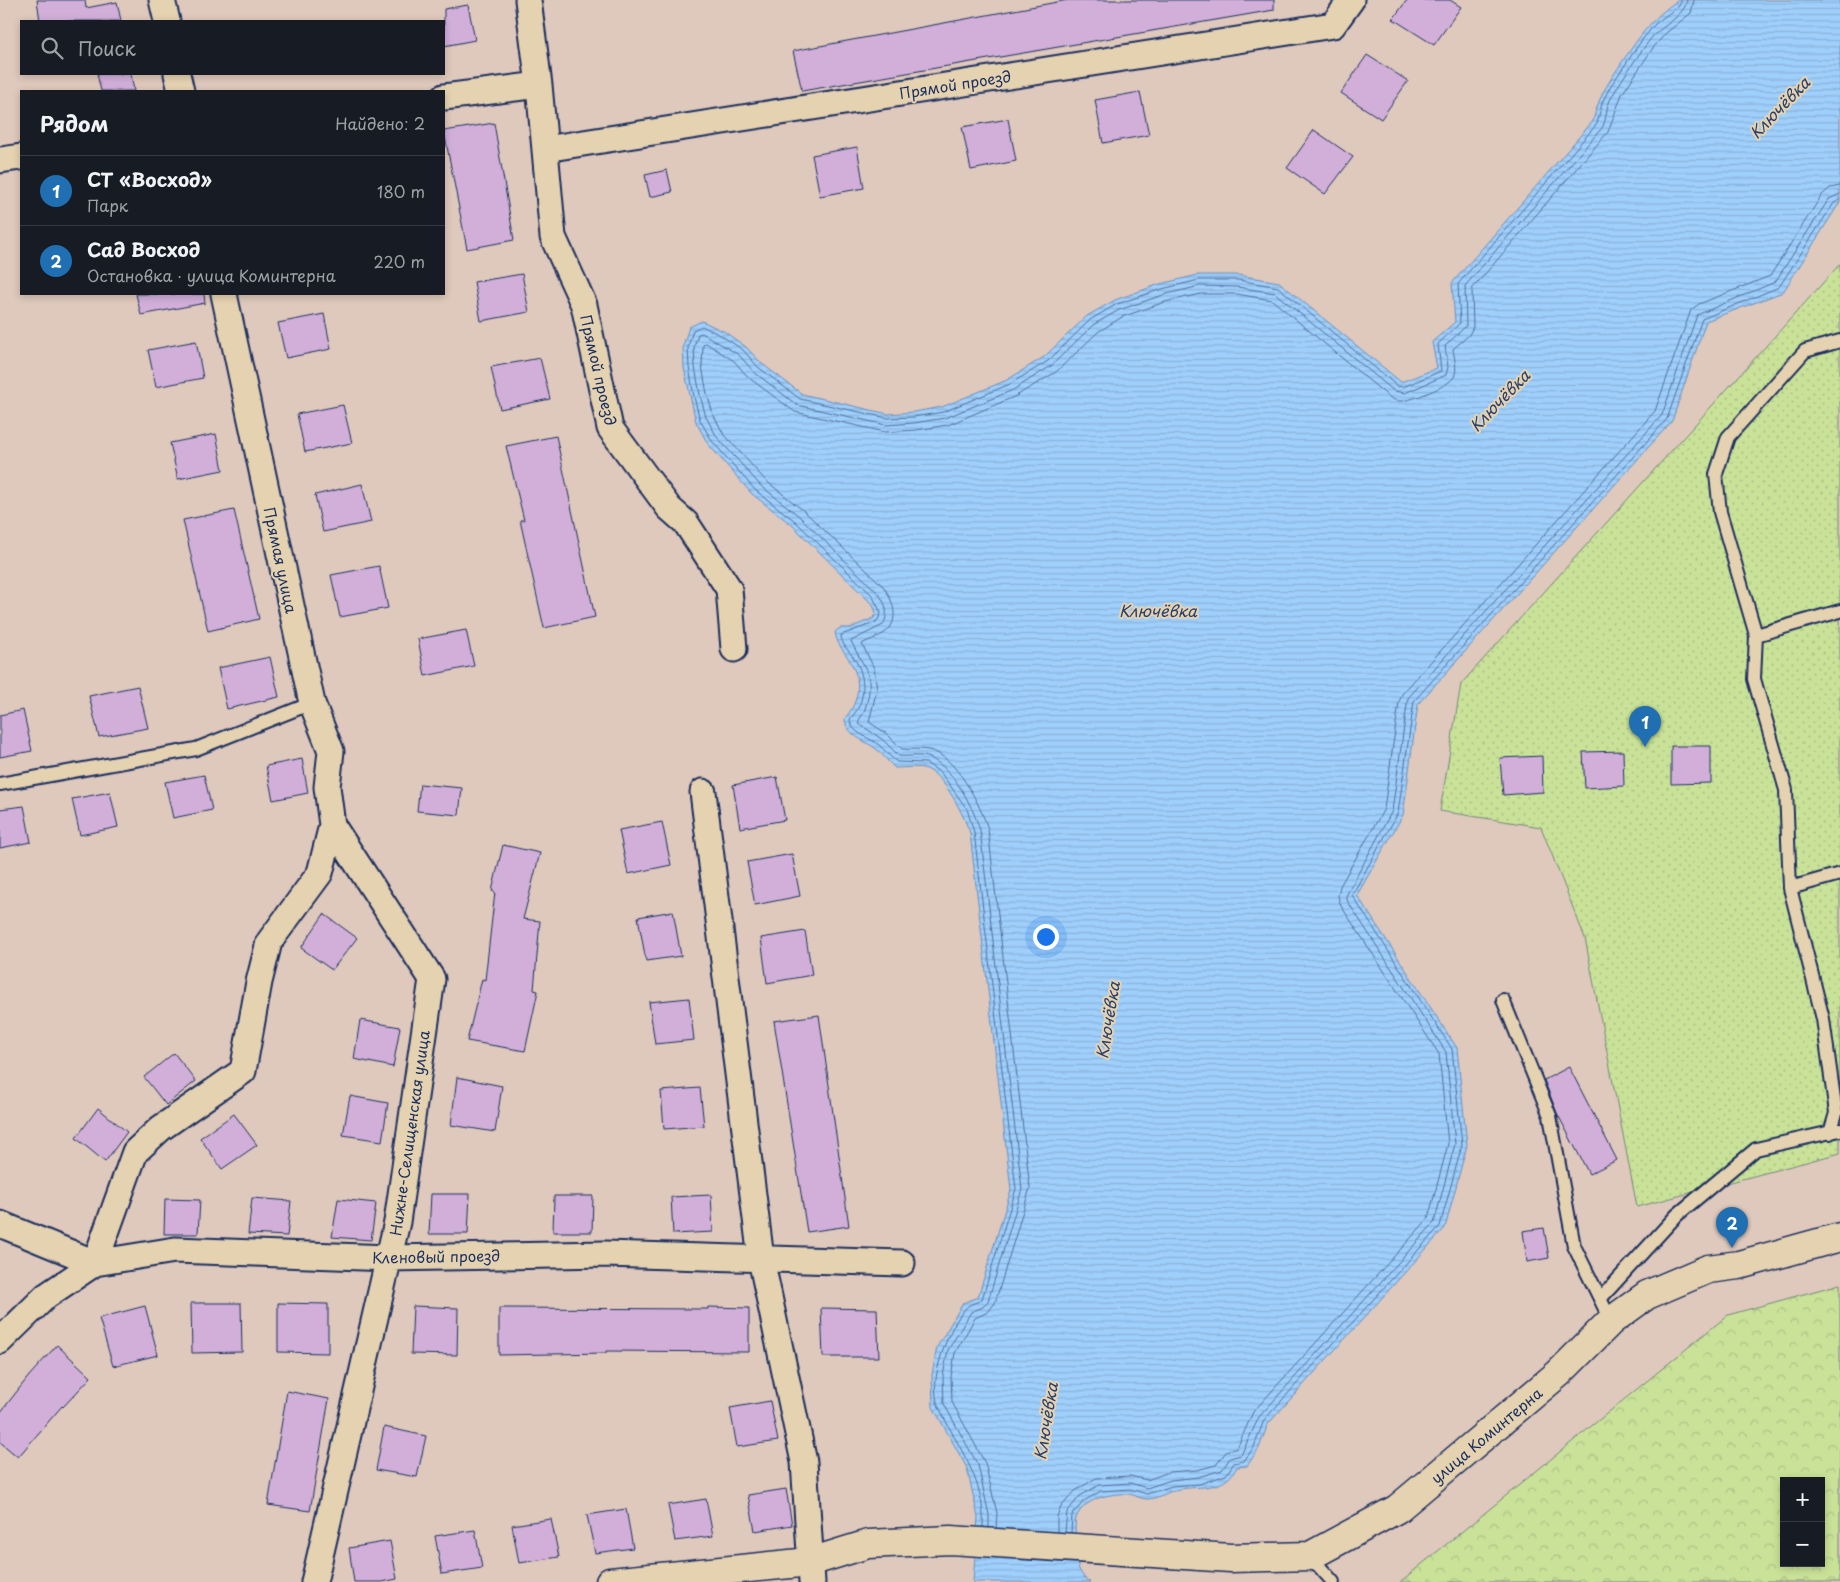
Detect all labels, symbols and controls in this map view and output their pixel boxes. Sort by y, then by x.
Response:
search box [20,20,445,75]
icon: search [38,34,66,62]
text: Поиск [78,34,136,62]
street label: Прямой проезд [897,64,1013,104]
water label: Ключёвка [1743,70,1815,143]
text: Рядом [40,107,108,139]
text: Найдено: 2 [335,111,425,135]
text: СТ «Восход» [87,165,212,193]
text: 1 [52,179,60,203]
text: 180 m [377,179,425,203]
text: Парк [87,193,128,217]
text: Сад Восход [87,235,200,263]
text: 2 [50,249,62,273]
text: 220 m [374,249,425,273]
text: Остановка · улица Коминтерна [87,263,336,287]
street label: Прямой проезд [575,312,623,428]
water label: Ключёвка [1463,363,1535,436]
street label: Прямая улица [259,505,304,616]
water label: Ключёвка [1119,598,1198,622]
pin: 1 [1629,706,1661,747]
your location [1033,924,1059,950]
water label: Ключёвка [1089,979,1125,1060]
street label: Нижне-Селищенская улица [383,1028,435,1237]
pin: 2 [1716,1207,1748,1248]
street label: Кленовый проезд [372,1243,500,1269]
water label: Ключёвка [1027,1380,1063,1461]
street label: улица Коминтерна [1425,1381,1547,1489]
map controls [1780,1477,1825,1567]
button: + [1780,1477,1825,1522]
button: − [1780,1522,1825,1567]

